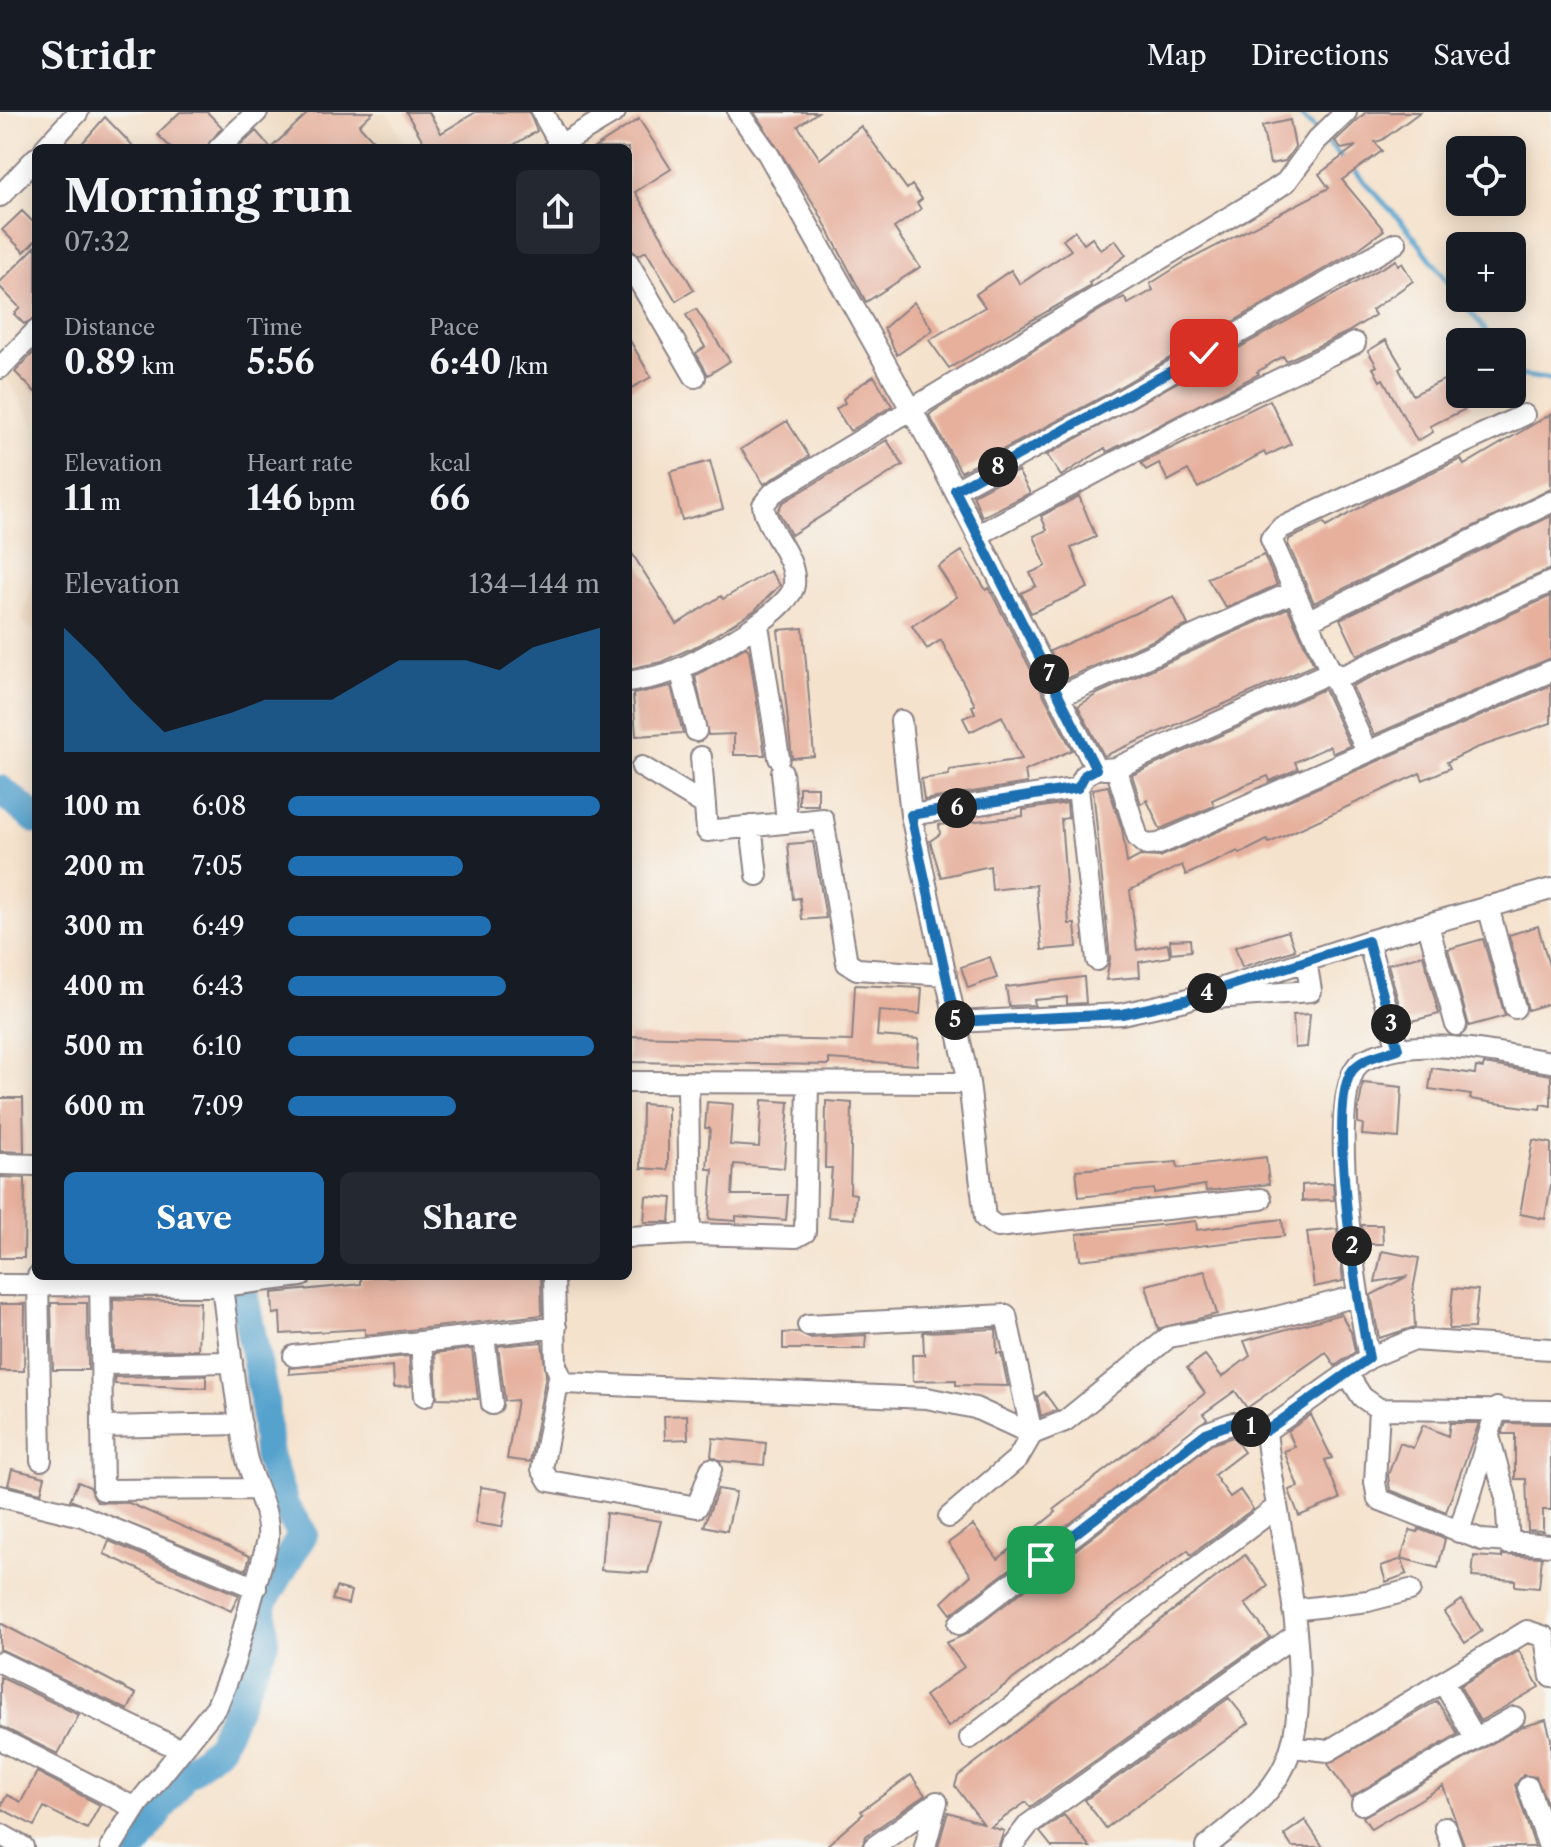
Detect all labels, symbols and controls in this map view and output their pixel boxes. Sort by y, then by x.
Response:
text: Stridr [40,32,156,79]
text: Map [1147,38,1207,72]
text: Directions [1251,38,1389,72]
text: Saved [1433,38,1511,72]
map controls [1446,136,1526,408]
button: locate [1446,136,1526,216]
text: Morning run [64,169,353,223]
button: share [516,170,600,254]
text: 07:32 [64,226,130,258]
button: + [1446,232,1526,312]
text: Distance [64,314,155,341]
text: Time [247,314,302,341]
text: Pace [429,314,479,341]
pin [1170,319,1238,387]
button: − [1446,328,1526,408]
icon: check [1182,331,1226,375]
text: 0.89 [64,341,136,383]
text: 5:56 [247,341,315,383]
text: 6:40 [429,341,502,383]
text: km [136,353,175,380]
text: /km [502,353,549,380]
pin: 8 [978,447,1018,487]
text: Elevation [64,450,162,477]
text: Heart rate [247,450,353,477]
text: kcal [429,450,471,477]
text: 8 [991,453,1005,480]
text: 11 [64,477,95,519]
text: 146 [247,477,302,519]
text: 66 [429,477,470,519]
text: m [95,489,121,516]
text: bpm [302,489,356,516]
text: Elevation [64,568,180,600]
text: 134–144 m [469,568,600,600]
pin: 7 [1029,654,1069,694]
text: 7 [1043,660,1055,687]
pin: 6 [937,788,977,828]
text: 100 m [64,790,141,822]
text: 6:08 [192,790,246,822]
text: 6 [950,794,964,821]
text: 200 m [64,850,145,882]
text: 7:05 [192,850,243,882]
text: 300 m [64,910,144,942]
text: 6:49 [192,910,245,942]
text: 400 m [64,970,145,1002]
text: 6:43 [192,970,244,1002]
pin: 4 [1187,973,1227,1013]
text: 4 [1200,979,1214,1006]
pin: 5 [935,1000,975,1040]
pin: 3 [1371,1004,1411,1044]
text: 5 [949,1006,961,1033]
text: 3 [1385,1010,1397,1037]
text: 500 m [64,1030,144,1062]
text: 6:10 [192,1030,242,1062]
text: 600 m [64,1090,145,1122]
text: 7:09 [192,1090,244,1122]
button: Save [64,1172,324,1264]
button: Share [340,1172,600,1264]
pin: 2 [1332,1226,1372,1266]
text: 2 [1346,1232,1359,1259]
pin: 1 [1231,1407,1271,1447]
text: 1 [1246,1413,1256,1440]
pin [1007,1526,1075,1594]
icon: arrive [1019,1538,1063,1582]

